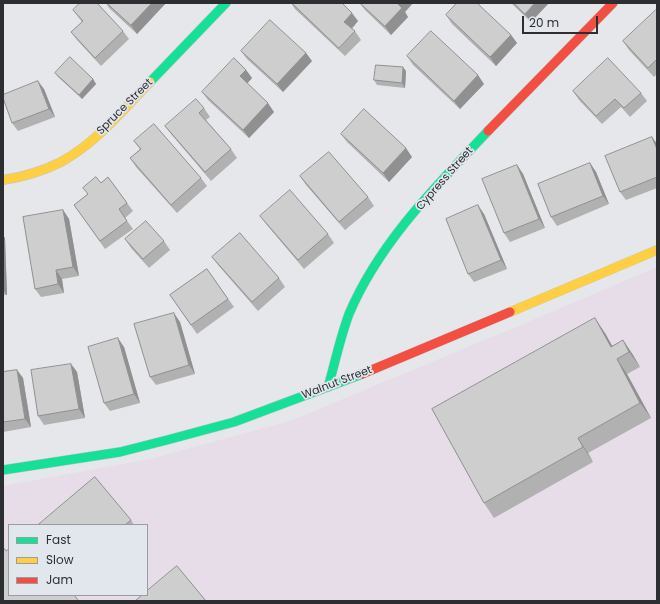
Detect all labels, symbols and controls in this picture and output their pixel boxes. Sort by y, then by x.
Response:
scale bar [524,8,600,34]
text: 20 m [529,14,559,31]
street label: Spruce Street [94,76,156,138]
street label: Cypress Street [414,145,476,213]
street label: Walnut Street [300,364,374,402]
legend [8,524,148,596]
text: Fast [46,531,71,548]
text: Slow [46,551,74,568]
text: Jam [46,571,73,588]

